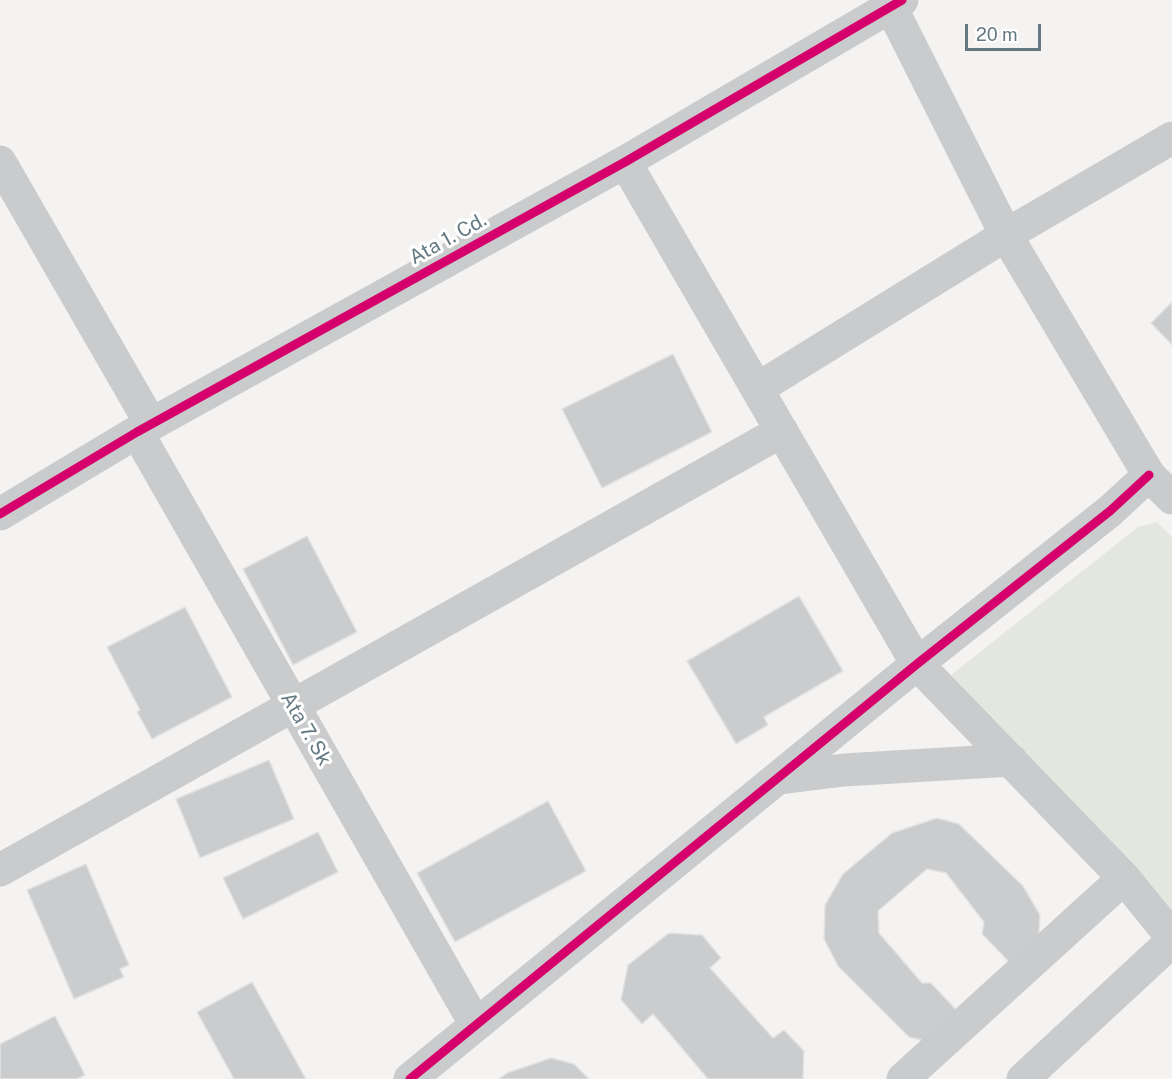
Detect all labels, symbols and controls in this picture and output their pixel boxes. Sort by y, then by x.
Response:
scale bar [968,12,1044,50]
text: 20 m [976,24,1018,45]
street label: Ata 1. Cd. [405,208,491,270]
street label: Ata 7. Sk [276,688,336,770]

